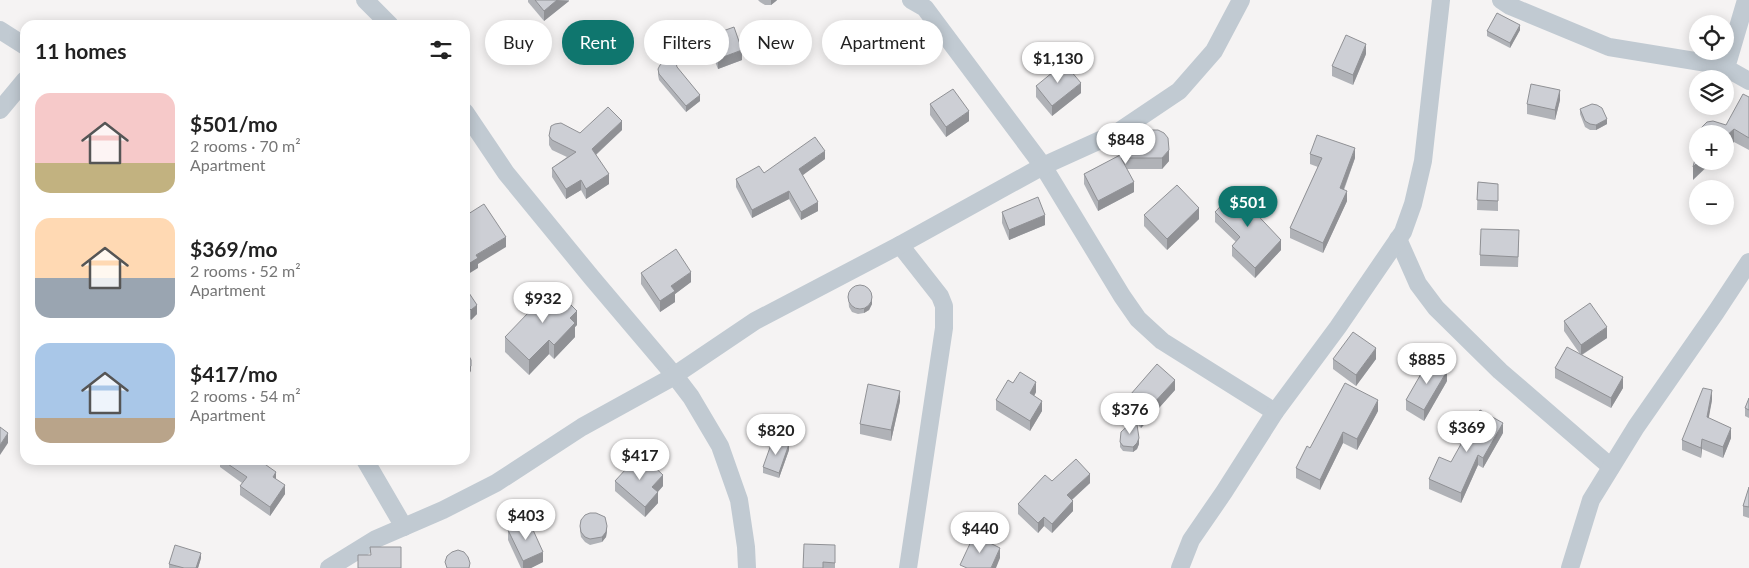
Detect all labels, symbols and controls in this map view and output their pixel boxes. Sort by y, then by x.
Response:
map controls [1689,15,1734,225]
button: locate [1689,15,1734,60]
chip: Buy [485,20,552,65]
chip: Rent [562,20,634,65]
chip: Filters [644,20,729,65]
chip: New [739,20,812,65]
chip: Apartment [822,20,943,65]
icon: filters [427,36,455,64]
text: 11 homes [35,38,126,63]
pin: $1,130 [1017,42,1099,84]
text: $1,130 [1033,48,1083,67]
button: layers [1689,70,1734,115]
text: $501/mo [190,111,278,136]
icon: home [75,113,135,173]
pin: $848 [1096,122,1156,165]
button: + [1689,125,1734,170]
text: $848 [1107,129,1145,148]
text: 2 rooms · 70 m² [190,136,301,155]
text: Apartment [190,155,265,174]
button: − [1689,180,1734,225]
pin: $501 [1218,186,1278,228]
text: $501 [1229,192,1267,211]
text: $369/mo [190,236,278,261]
icon: home [75,238,135,298]
text: 2 rooms · 52 m² [190,261,301,280]
text: Apartment [190,280,265,299]
pin: $932 [513,282,573,324]
text: $932 [524,288,562,307]
pin: $885 [1397,342,1457,385]
text: $885 [1408,349,1446,368]
text: $417/mo [190,361,278,386]
icon: home [75,363,135,423]
text: 2 rooms · 54 m² [190,386,301,405]
pin: $376 [1100,392,1160,435]
text: $376 [1111,399,1149,418]
text: Apartment [190,405,265,424]
pin: $369 [1437,410,1497,453]
pin: $820 [746,414,806,456]
text: $369 [1448,417,1486,436]
text: $820 [757,420,795,439]
pin: $417 [610,438,670,481]
text: $417 [621,445,659,464]
pin: $403 [496,498,556,541]
text: $403 [507,505,545,524]
pin: $440 [950,512,1010,554]
text: $440 [961,518,999,537]

